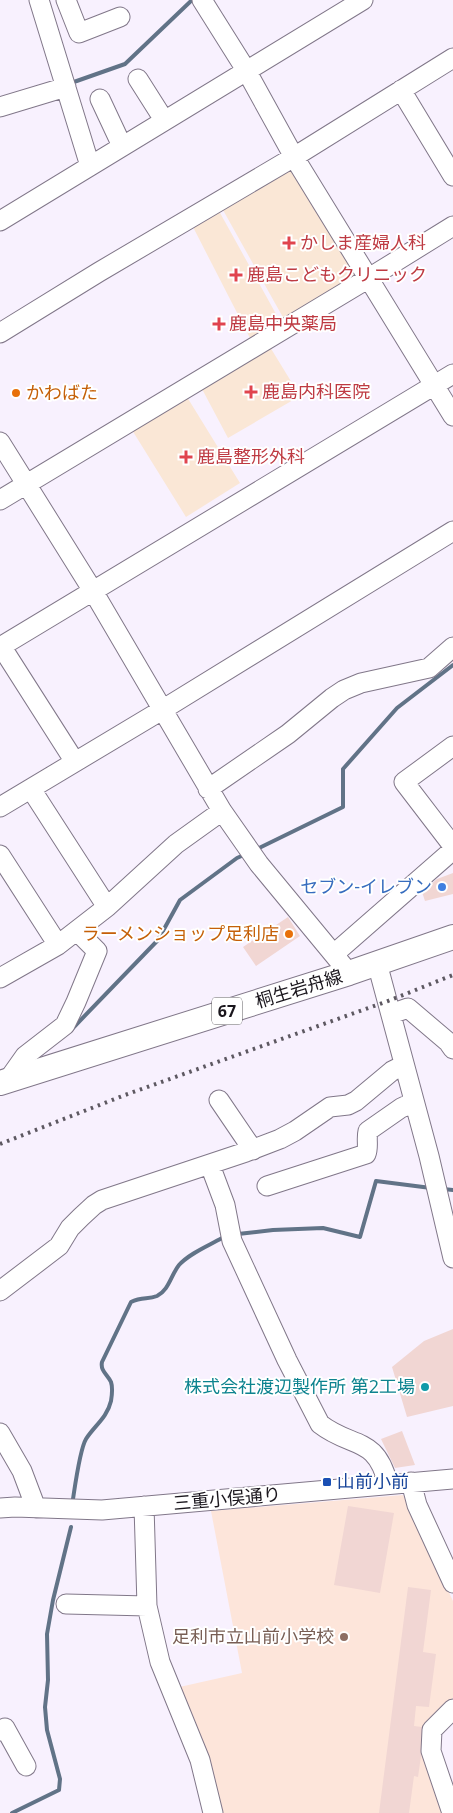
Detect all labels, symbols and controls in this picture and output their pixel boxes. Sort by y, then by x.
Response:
place label: かしま産婦人科 [300,230,426,254]
marker: かしま産婦人科 [282,236,296,250]
place label: 鹿島こどもクリニック [247,262,427,286]
marker: 鹿島こどもクリニック [229,268,243,282]
place label: 鹿島中央薬局 [229,311,337,335]
marker: 鹿島中央薬局 [213,318,225,330]
place label: 鹿島内科医院 [262,379,370,403]
place label: かわばた [26,380,98,404]
marker: 鹿島内科医院 [244,385,258,399]
marker: かわばた [10,387,22,399]
place label: 鹿島整形外科 [197,444,305,468]
marker: 鹿島整形外科 [179,450,193,464]
place label: セブン-イレブン [300,874,432,898]
marker: セブン-イレブン [436,881,448,893]
place label: ラーメンショップ足利店 [82,921,279,945]
marker: ラーメンショップ足利店 [283,928,295,940]
street label: 桐生岩舟線 [252,963,345,1013]
road number: 67 [212,998,242,1024]
place label: 株式会社渡辺製作所 第2工場 [184,1374,415,1398]
marker: 株式会社渡辺製作所 第2工場 [419,1381,431,1393]
place label: 山前小前 [337,1469,409,1493]
marker: 山前小前 [321,1476,333,1488]
street label: 三重小俣通り [172,1481,282,1515]
place label: 足利市立山前小学校 [172,1624,334,1648]
marker: 足利市立山前小学校 [338,1631,350,1643]

